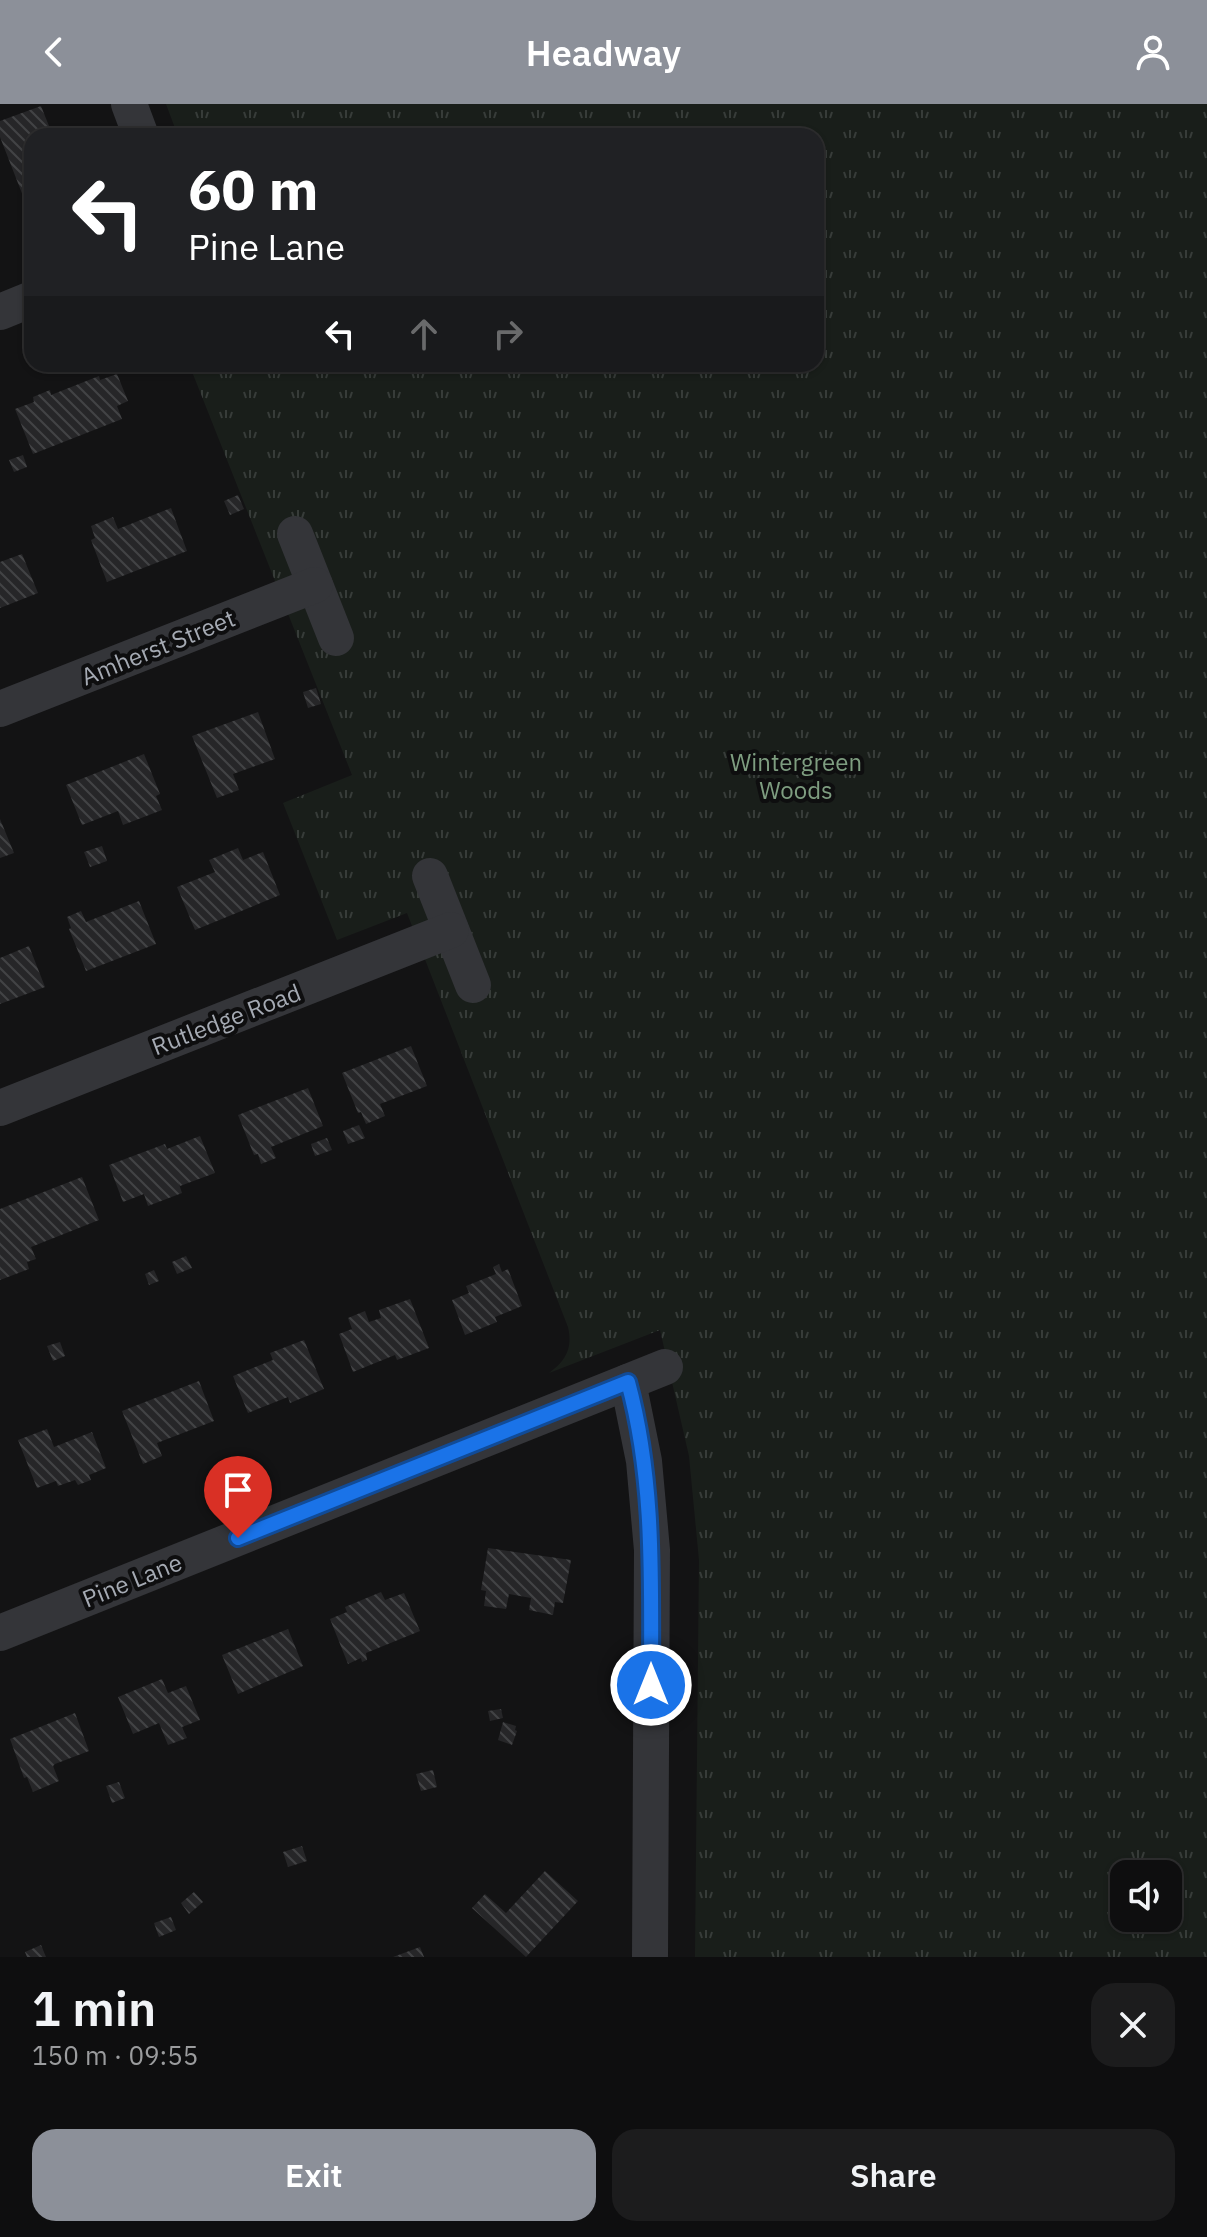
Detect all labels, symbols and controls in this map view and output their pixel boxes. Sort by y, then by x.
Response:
text: Headway [526,29,681,76]
icon: back [32,30,76,74]
icon: person [1131,30,1175,74]
text: 60 m [188,153,318,225]
icon: left [56,160,160,264]
text: Pine Lane [188,223,345,270]
icon: left [318,312,362,356]
icon: ahead [402,312,446,356]
icon: right [486,312,530,356]
street label: Amherst Street [76,602,240,692]
park label: Wintergreen Woods [730,746,862,806]
street label: Rutledge Road [147,976,305,1062]
pin [204,1456,272,1538]
icon: arrive [216,1468,260,1512]
street label: Pine Lane [77,1546,187,1614]
position arrow [609,1643,693,1727]
map controls [1110,1860,1182,1932]
button: sound [1110,1860,1182,1932]
text: 1 min [32,1977,156,2039]
button: close [1091,1983,1175,2067]
text: 150 m · 09:55 [32,2038,198,2072]
button: Exit [32,2129,596,2221]
button: Share [612,2129,1175,2221]

